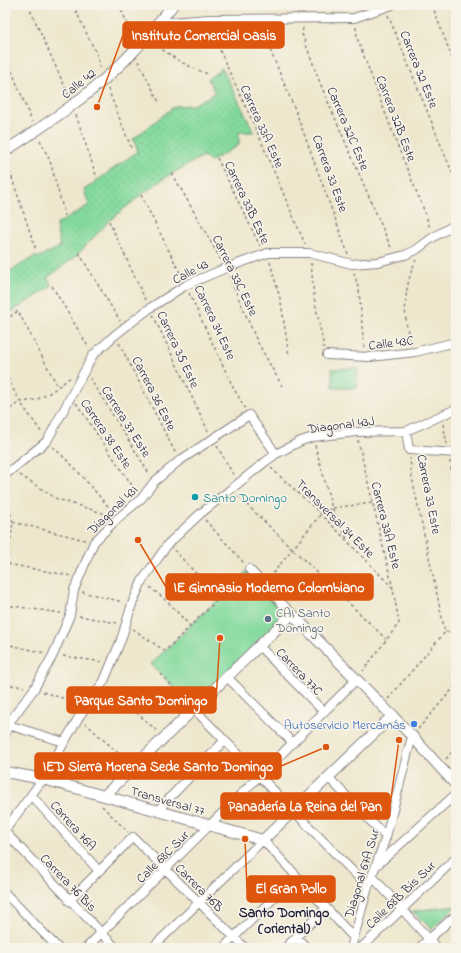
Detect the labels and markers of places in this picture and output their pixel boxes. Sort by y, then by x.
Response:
callout: Instituto Comercial Oasis [123,22,284,48]
place label: Santo Domingo [203,489,287,509]
marker: Santo Domingo [190,492,200,502]
callout: IE Gimnasio Moderno Colombiano [166,574,373,600]
place label: CAI Santo Domingo [275,604,331,639]
marker: CAI Santo Domingo [263,614,273,624]
callout: Parque Santo Domingo [67,687,216,713]
place label: Autoservicio Mercamás [284,716,406,735]
marker: Autoservicio Mercamás [409,719,419,729]
callout: IED Sierra Morena Sede Santo Domingo [35,753,281,779]
callout: Panadería La Reina del Pan [221,793,390,819]
callout: El Gran Pollo [247,876,335,902]

